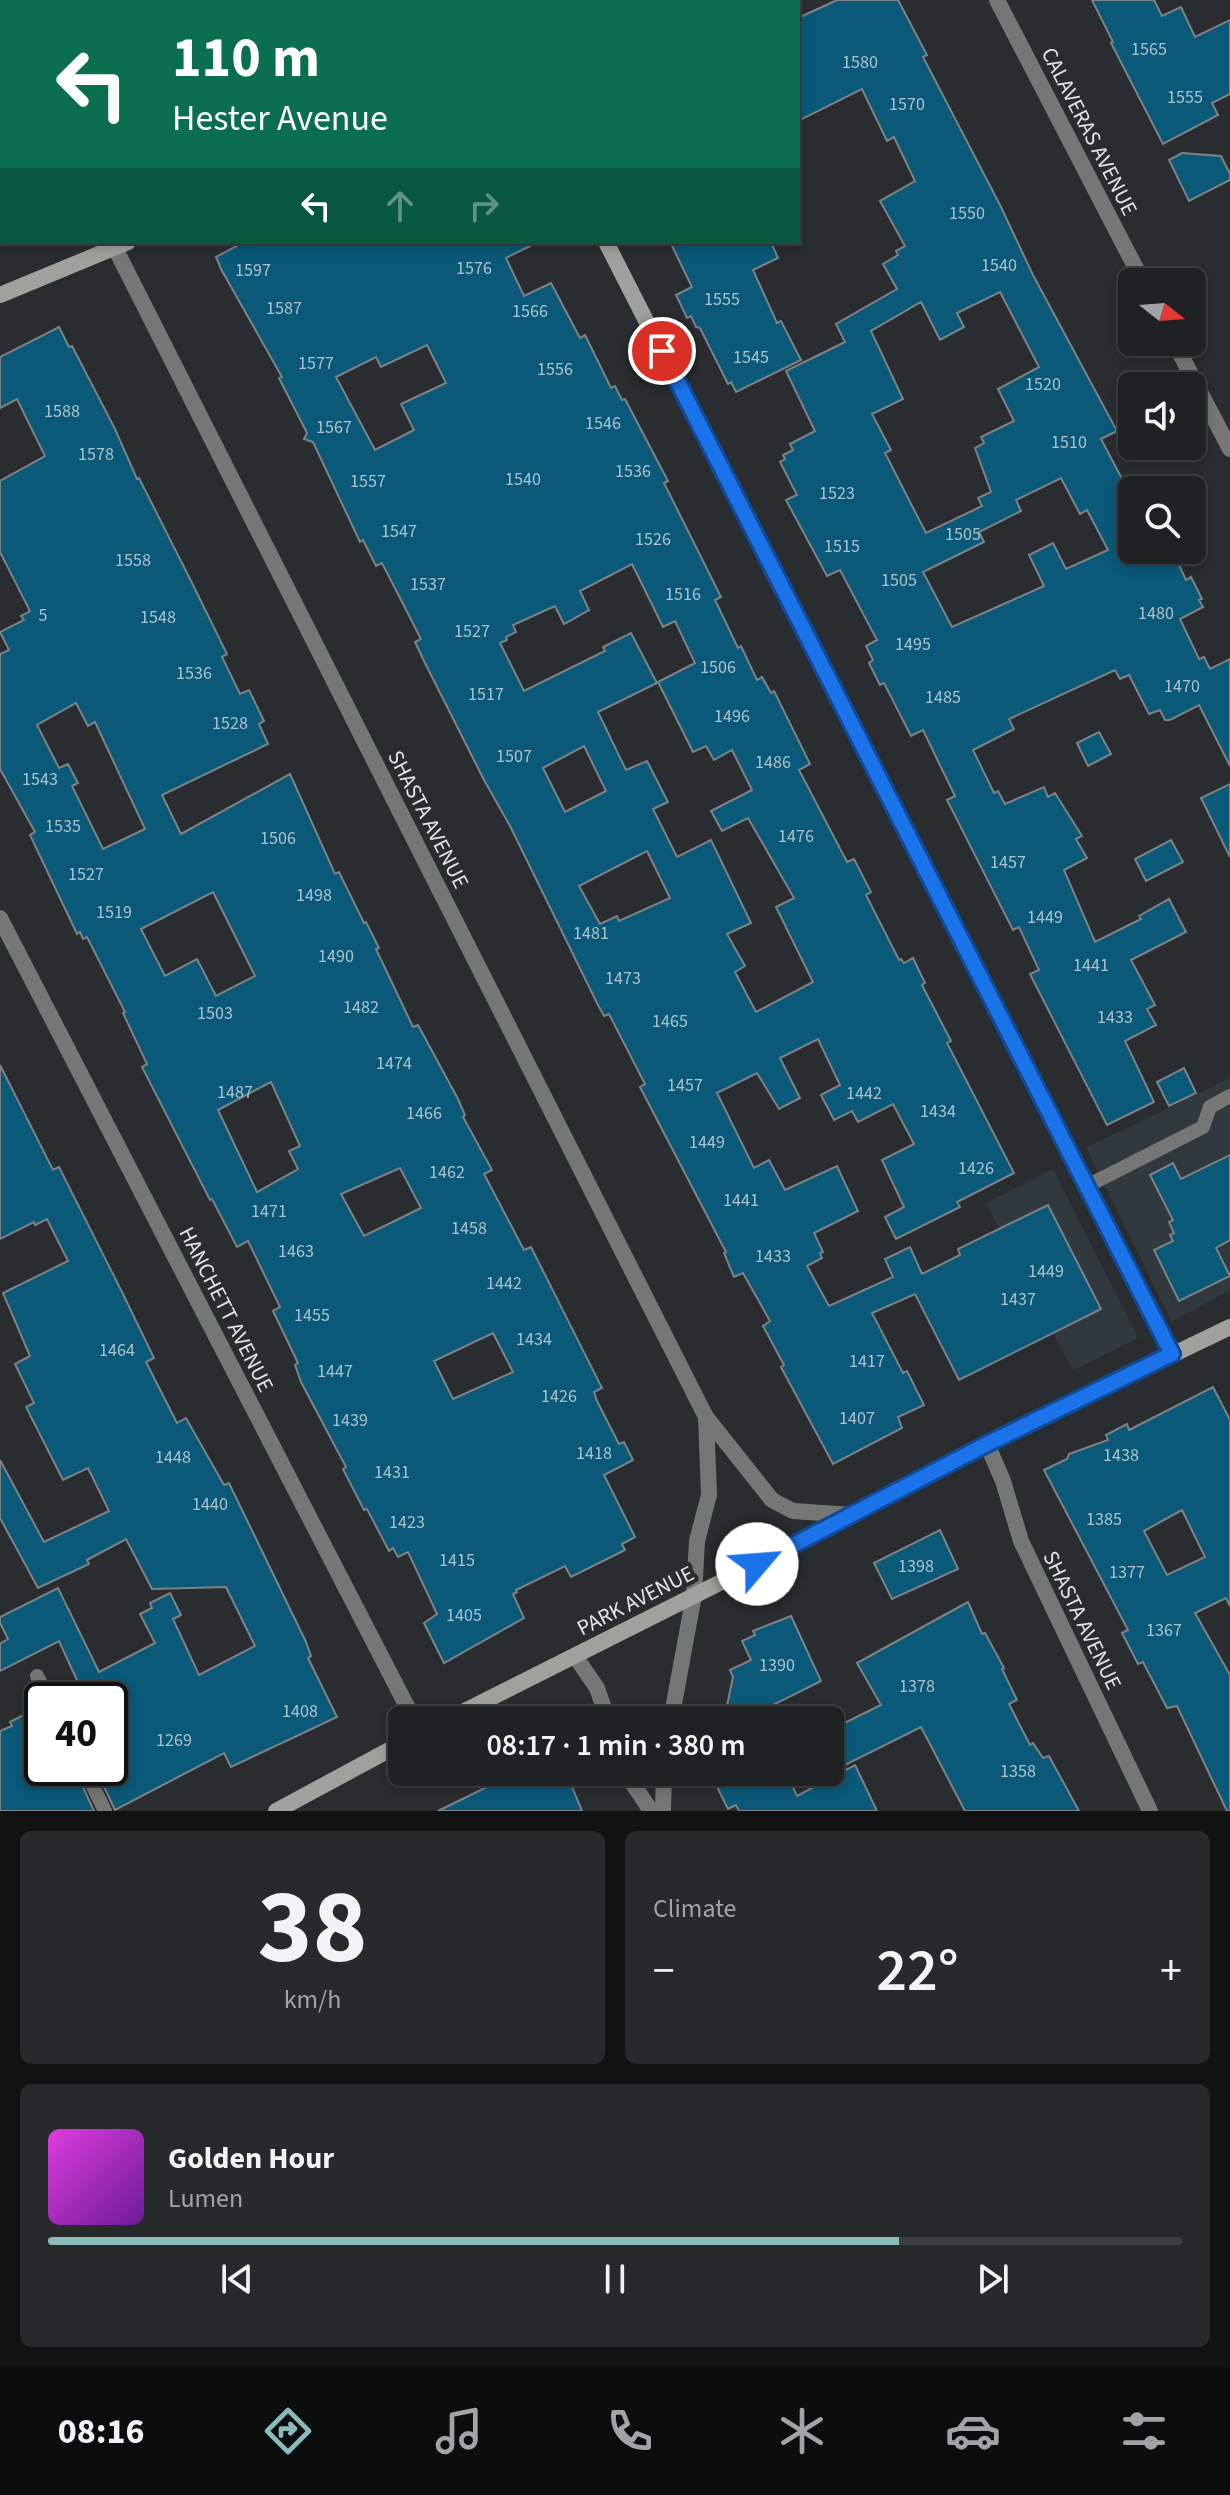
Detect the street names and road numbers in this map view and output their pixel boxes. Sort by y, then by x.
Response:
street label: CALAVERAS AVENUE [1033,42,1145,221]
street label: SHASTA AVENUE [380,745,477,894]
street label: HANCHETT AVENUE [171,1221,282,1398]
street label: SHASTA AVENUE [1035,1545,1130,1695]
street label: PARK AVENUE [571,1558,700,1644]

